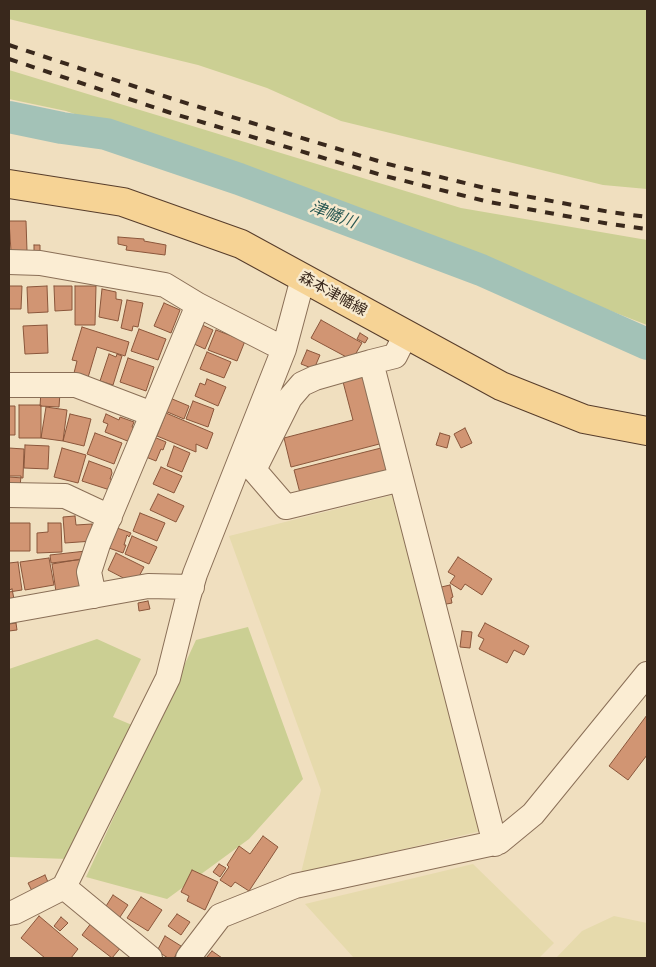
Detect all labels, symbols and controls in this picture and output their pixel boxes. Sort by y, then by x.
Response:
water label: 津幡川 [307,197,359,233]
street label: 森本津幡線 [296,268,370,320]

